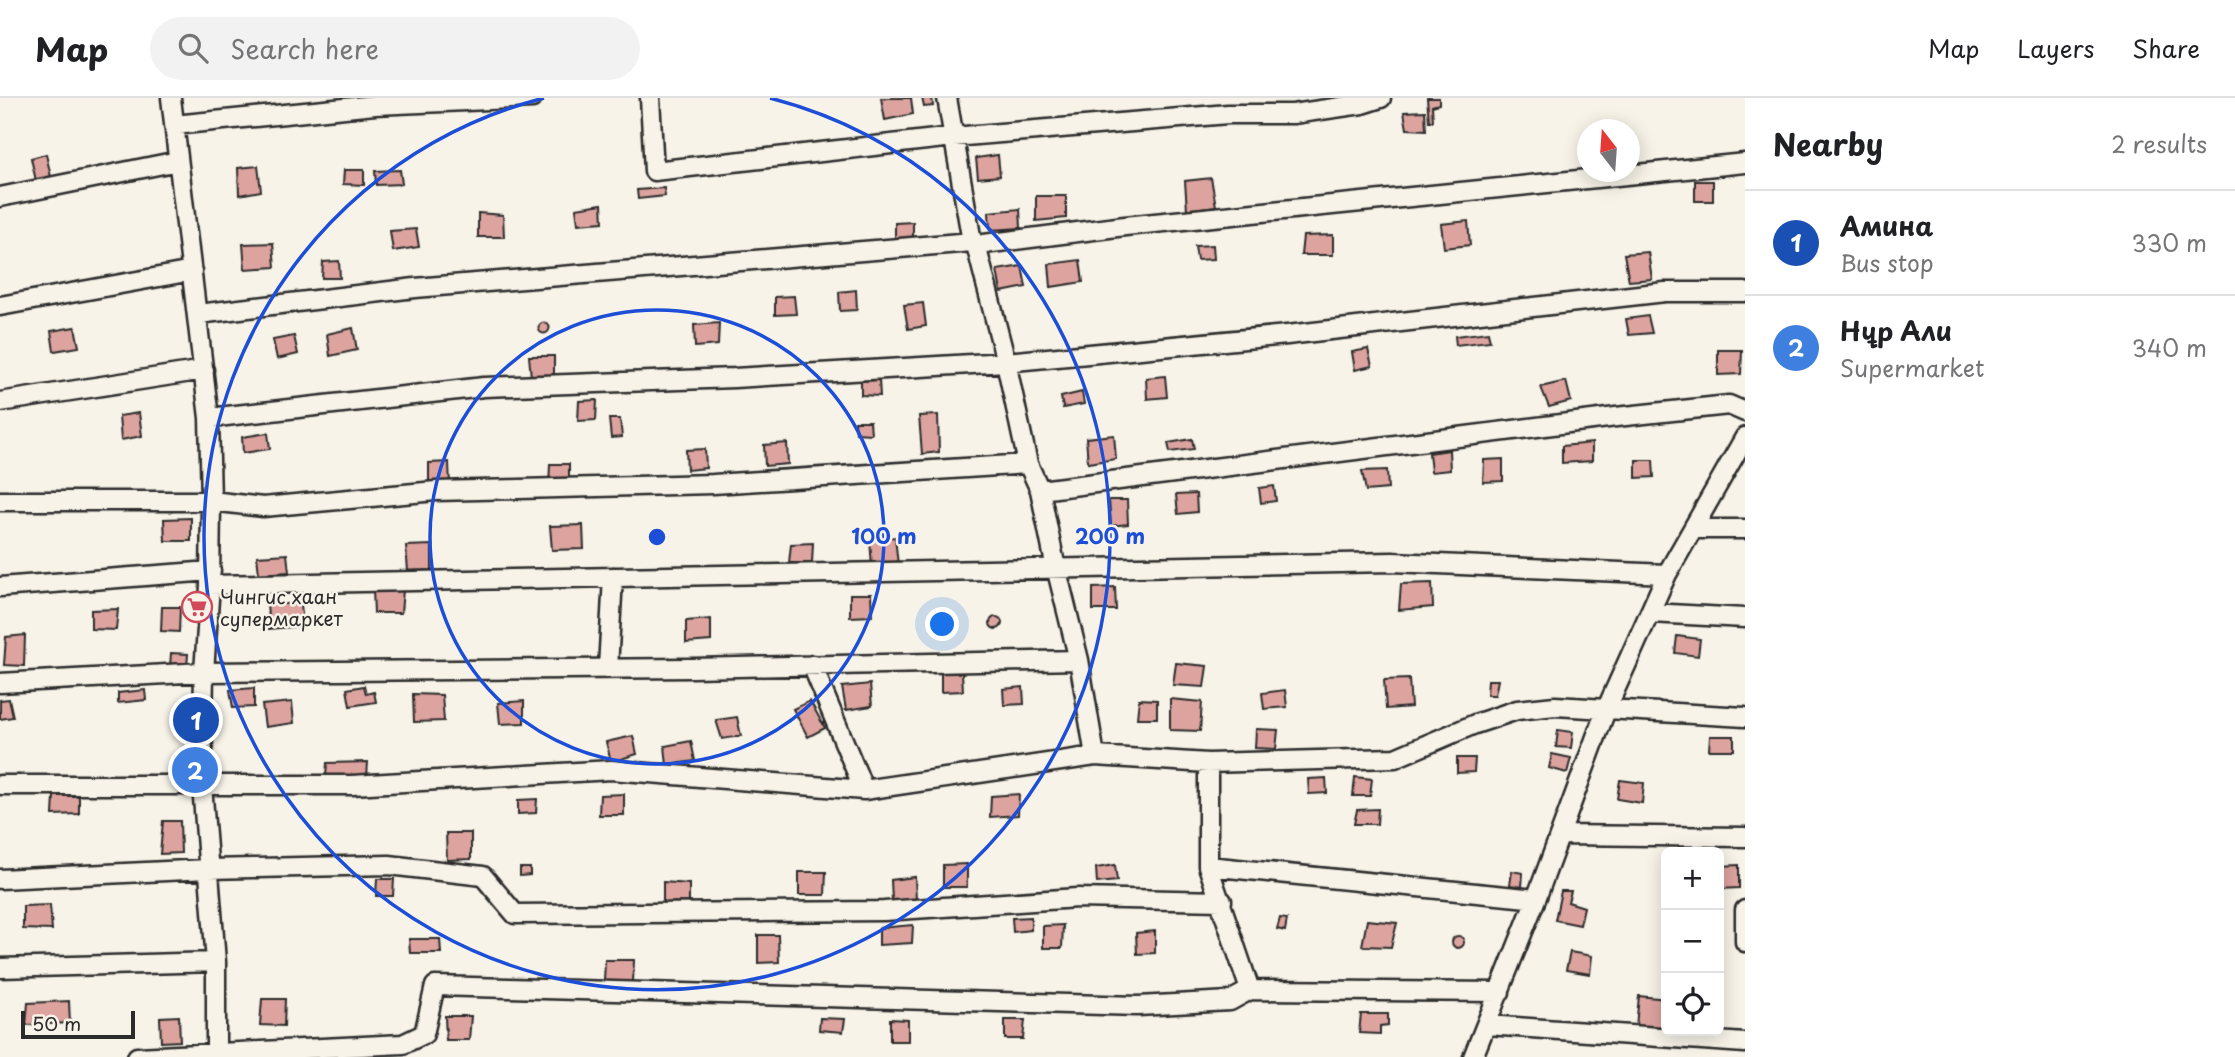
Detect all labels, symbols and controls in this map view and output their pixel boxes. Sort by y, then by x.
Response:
search box [150,17,640,80]
text: Map [35,23,108,73]
icon: search [174,29,212,67]
text: Search here [230,29,379,68]
text: Map [1928,30,1979,66]
text: Layers [2017,30,2094,66]
text: Share [2132,30,2200,66]
north arrow [1577,119,1640,182]
text: Nearby [1773,121,1883,166]
text: 2 results [2111,126,2207,161]
text: Амина [1840,206,1933,245]
text: 1 [1791,225,1802,260]
text: 330 m [2131,225,2207,260]
text: Bus stop [1840,245,1934,280]
text: Нұр Али [1840,311,1952,350]
text: 2 [1788,330,1804,365]
text: 340 m [2132,330,2207,365]
text: Supermarket [1840,350,1984,385]
text: 100 m [851,519,917,551]
text: 200 m [1075,519,1145,551]
centre of rings [645,525,669,549]
place label: Чингис хаан супермаркет [220,582,344,632]
supermarket icon: Чингис хаан супермаркет [180,590,214,624]
your location [925,607,959,641]
pin: 1 [173,694,219,746]
pin: 2 [172,744,218,796]
map controls [1661,847,1724,1036]
button: + [1661,847,1724,910]
button: − [1661,910,1724,973]
button: locate [1661,973,1724,1036]
scale bar [21,1008,135,1040]
text: 50 m [32,1009,81,1037]

